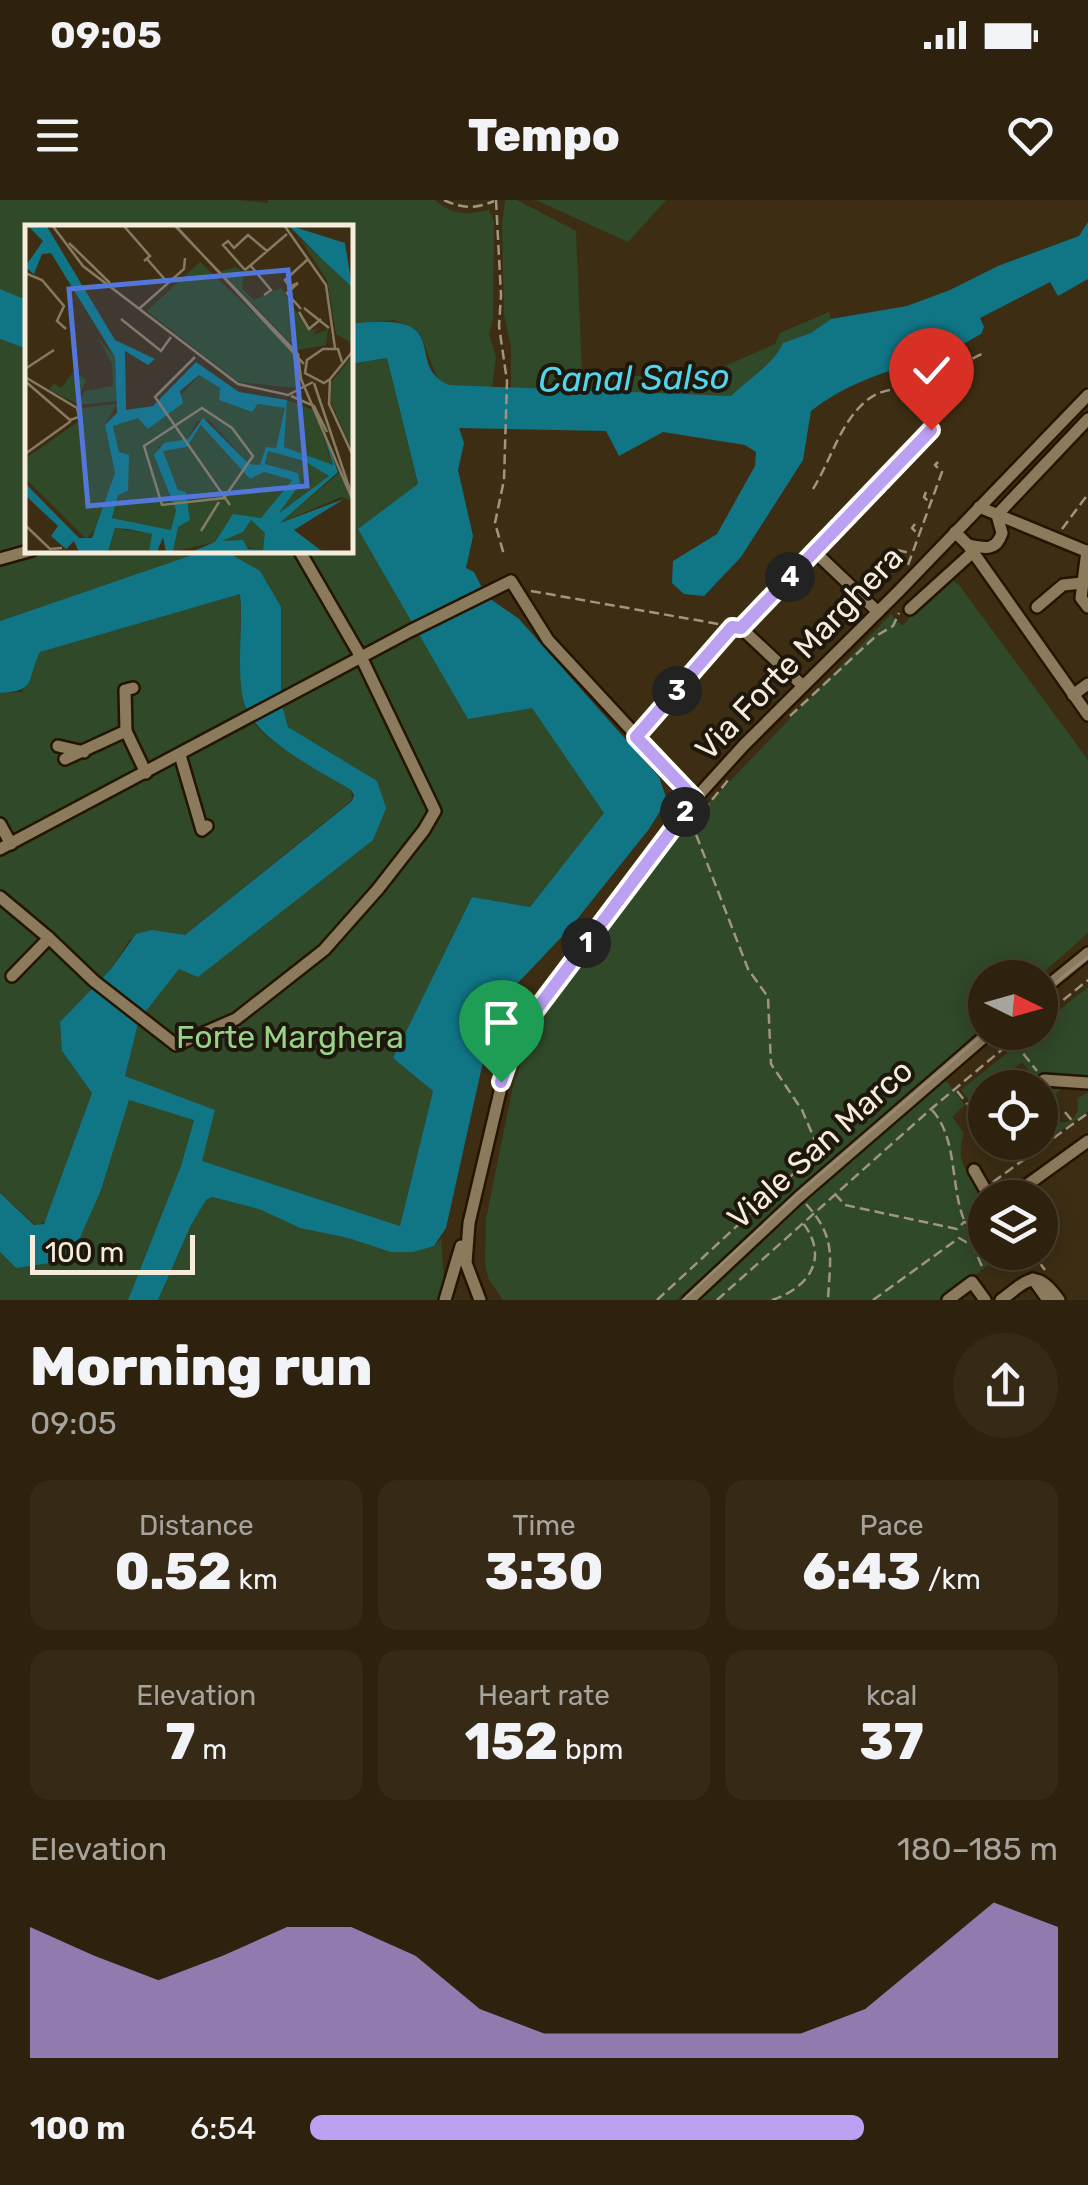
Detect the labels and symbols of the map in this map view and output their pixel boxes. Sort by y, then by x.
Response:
inset map [25,225,352,552]
pin [889,328,974,431]
water label: Canal Salso [538,355,730,401]
street label: Via Forte Marghera [687,538,911,768]
pin: 4 [765,552,815,602]
pin: 3 [652,666,702,716]
pin: 2 [660,787,710,837]
pin: 1 [561,918,611,968]
north arrow [968,960,1058,1050]
pin [459,980,544,1083]
park label: Forte Marghera [176,1018,404,1056]
street label: Viale San Marco [720,1051,920,1237]
scale bar [30,1230,195,1274]

